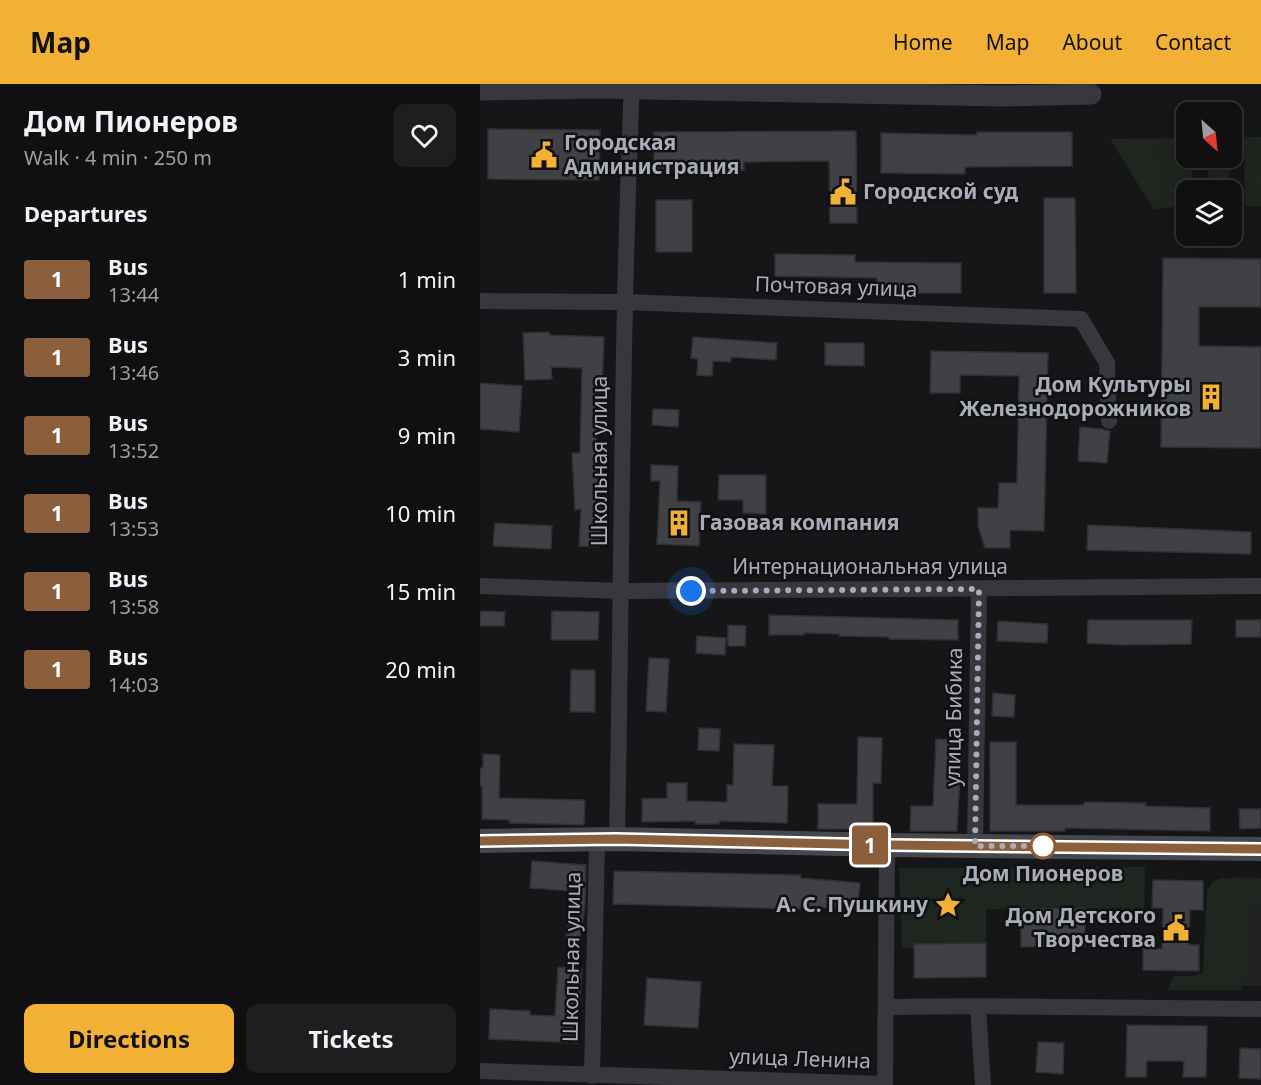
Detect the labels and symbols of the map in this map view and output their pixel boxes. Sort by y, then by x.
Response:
north arrow [1176,102,1242,168]
place label: Городская Администрация [564,128,740,180]
public building icon: Городская Администрация [529,140,559,170]
public building icon: Городской суд [828,177,858,207]
place label: Городской суд [863,177,1019,205]
street label: Почтовая улица [754,269,918,303]
place label: Дом Культуры Железнодорожников [959,370,1191,422]
street label: Школьная улица [585,376,613,546]
building icon: Дом Культуры Железнодорожников [1196,382,1226,412]
building icon: Газовая компания [664,508,694,538]
place label: Газовая компания [699,508,900,536]
street label: Интернациональная улица [732,552,1008,580]
your location [676,576,706,606]
street label: улица Бибика [938,647,968,787]
line badge: 1 [850,826,890,864]
marker: Дом Пионеров [1030,833,1056,859]
place label: Дом Пионеров [963,859,1123,887]
street label: Школьная улица [556,872,586,1042]
place label: А. С. Пушкину [776,890,928,918]
place icon: А. С. Пушкину [933,890,963,920]
place label: Дом Детского Творчества [1006,901,1156,953]
public building icon: Дом Детского Творчества [1161,913,1191,943]
street label: улица Ленина [729,1042,871,1074]

